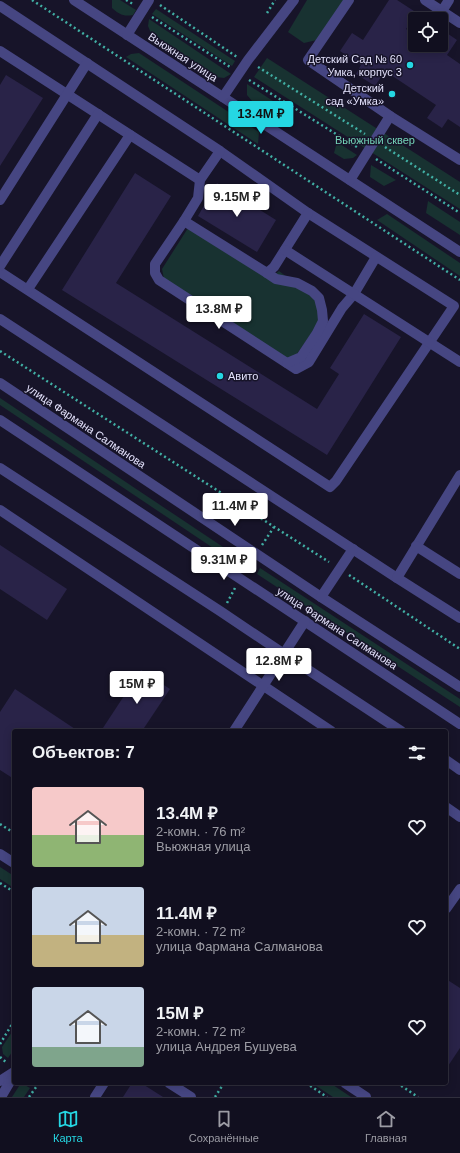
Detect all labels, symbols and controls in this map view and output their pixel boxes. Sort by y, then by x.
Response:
map controls [408,12,448,52]
button: locate [408,12,448,52]
street label: Вьюжная улица [146,30,221,84]
place label: Детский Сад № 60 Умка, корпус 3 [307,53,402,78]
marker: Детский Сад № 60 Умка, корпус 3 [405,60,415,70]
place label: Детский сад «Умка» [325,82,384,107]
marker: Детский сад «Умка» [387,89,397,99]
pin: 13.4M ₽ [224,101,298,135]
text: 13.4M ₽ [237,106,285,121]
park label: Вьюжный сквер [335,134,415,146]
pin: 9.15M ₽ [200,184,274,218]
text: 9.15M ₽ [213,189,261,204]
pin: 13.8M ₽ [182,296,256,330]
text: 13.8M ₽ [195,301,243,316]
place label: Авито [228,370,258,382]
marker: Авито [215,371,225,381]
street label: улица Фармана Салманова [24,382,149,471]
pin: 11.4M ₽ [198,493,272,527]
text: 11.4M ₽ [212,498,258,513]
pin: 9.31M ₽ [187,547,261,581]
text: 9.31M ₽ [200,552,248,567]
street label: улица Фармана Салманова [275,585,400,672]
pin: 12.8M ₽ [242,648,316,682]
text: 12.8M ₽ [255,653,303,668]
pin: 15M ₽ [109,671,165,705]
text: 15M ₽ [119,676,155,691]
icon: filters [406,742,428,764]
text: Объектов: 7 [32,743,135,762]
icon: home [64,803,112,851]
text: 13.4M ₽ [156,804,218,823]
icon: heart [406,816,428,838]
text: 2-комн. · 76 m² [156,824,245,839]
text: Вьюжная улица [156,839,251,854]
icon: home [64,903,112,951]
text: 11.4M ₽ [156,904,217,923]
icon: heart [406,916,428,938]
text: 2-комн. · 72 m² [156,924,245,939]
text: улица Фармана Салманова [156,939,323,954]
icon: home [64,1003,112,1051]
text: 15M ₽ [156,1004,204,1023]
icon: heart [406,1016,428,1038]
text: 2-комн. · 72 m² [156,1024,245,1039]
text: улица Андрея Бушуева [156,1039,297,1054]
tab: Карта [53,1108,83,1144]
tab: Сохранённые [189,1108,259,1144]
tab: Главная [365,1108,407,1144]

